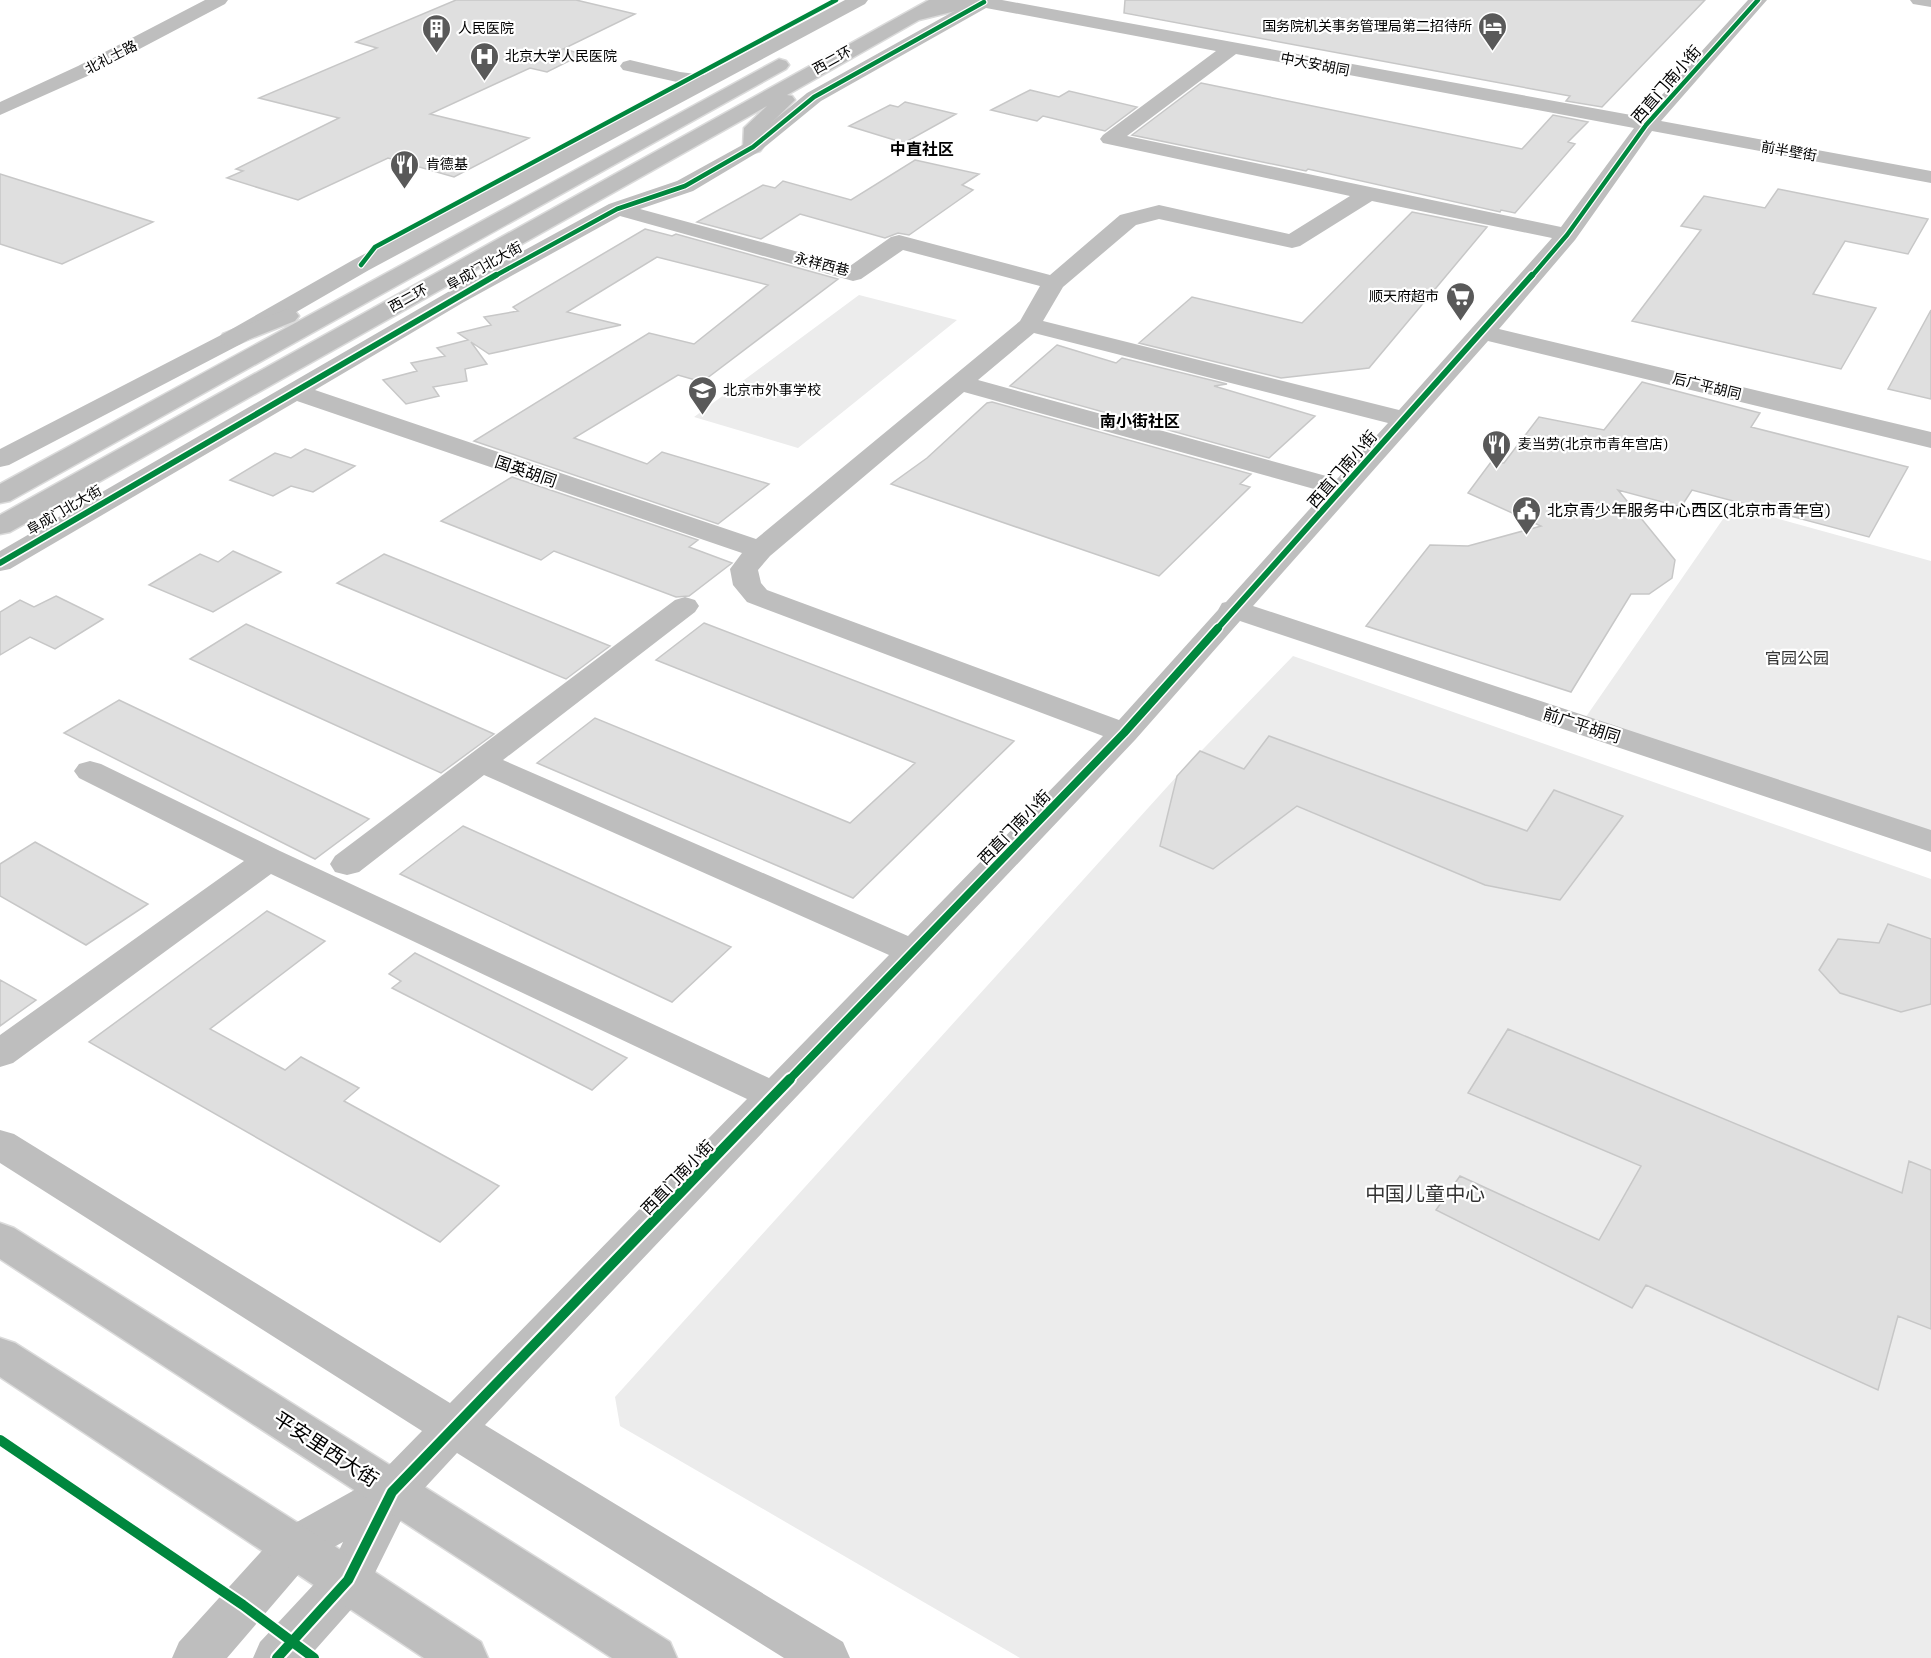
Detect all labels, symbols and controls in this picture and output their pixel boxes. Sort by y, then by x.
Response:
hotel icon: 国务院机关事务管理局第二招待所 [1477,10,1509,52]
building icon: 人民医院 [421,12,453,54]
place label: 国务院机关事务管理局第二招待所 [1262,17,1472,34]
place label: 人民医院 [458,19,514,36]
street label: 北礼士路 [82,36,140,77]
hospital icon: 北京大学人民医院 [468,40,500,82]
street label: 西直门南小街 [1627,41,1704,126]
street label: 西二环 [809,42,854,77]
place label: 北京大学人民医院 [505,47,617,64]
street label: 中大安胡同 [1279,48,1351,79]
street label: 前半壁街 [1760,137,1818,164]
district label: 中直社区 [890,139,954,158]
restaurant icon: 肯德基 [389,148,421,190]
place label: 肯德基 [426,155,468,172]
street label: 阜成门北大街 [443,238,525,293]
street label: 永祥西巷 [793,248,851,279]
street label: 西二环 [385,280,430,315]
supermarket icon: 顺天府超市 [1444,280,1476,322]
place label: 顺天府超市 [1369,287,1439,304]
street label: 后广平胡同 [1671,369,1743,402]
school or university icon: 北京市外事学校 [686,374,718,416]
place label: 北京市外事学校 [723,381,821,398]
district label: 南小街社区 [1100,411,1180,430]
street label: 西直门南小街 [1303,426,1380,511]
restaurant icon: 麦当劳(北京市青年宫店) [1481,428,1513,470]
place label: 麦当劳(北京市青年宫店) [1518,435,1668,452]
street label: 国英胡同 [493,451,560,490]
street label: 阜成门北大街 [23,481,104,538]
public building icon: 北京青少年服务中心西区(北京市青年宫) [1510,494,1542,536]
place label: 北京青少年服务中心西区(北京市青年宫) [1547,500,1831,519]
park label: 官园公园 [1765,648,1829,667]
street label: 前广平胡同 [1541,703,1623,746]
street label: 西直门南小街 [973,786,1054,868]
street label: 西直门南小街 [636,1136,717,1218]
park label: 中国儿童中心 [1365,1181,1485,1205]
street label: 平安里西大街 [270,1405,383,1491]

